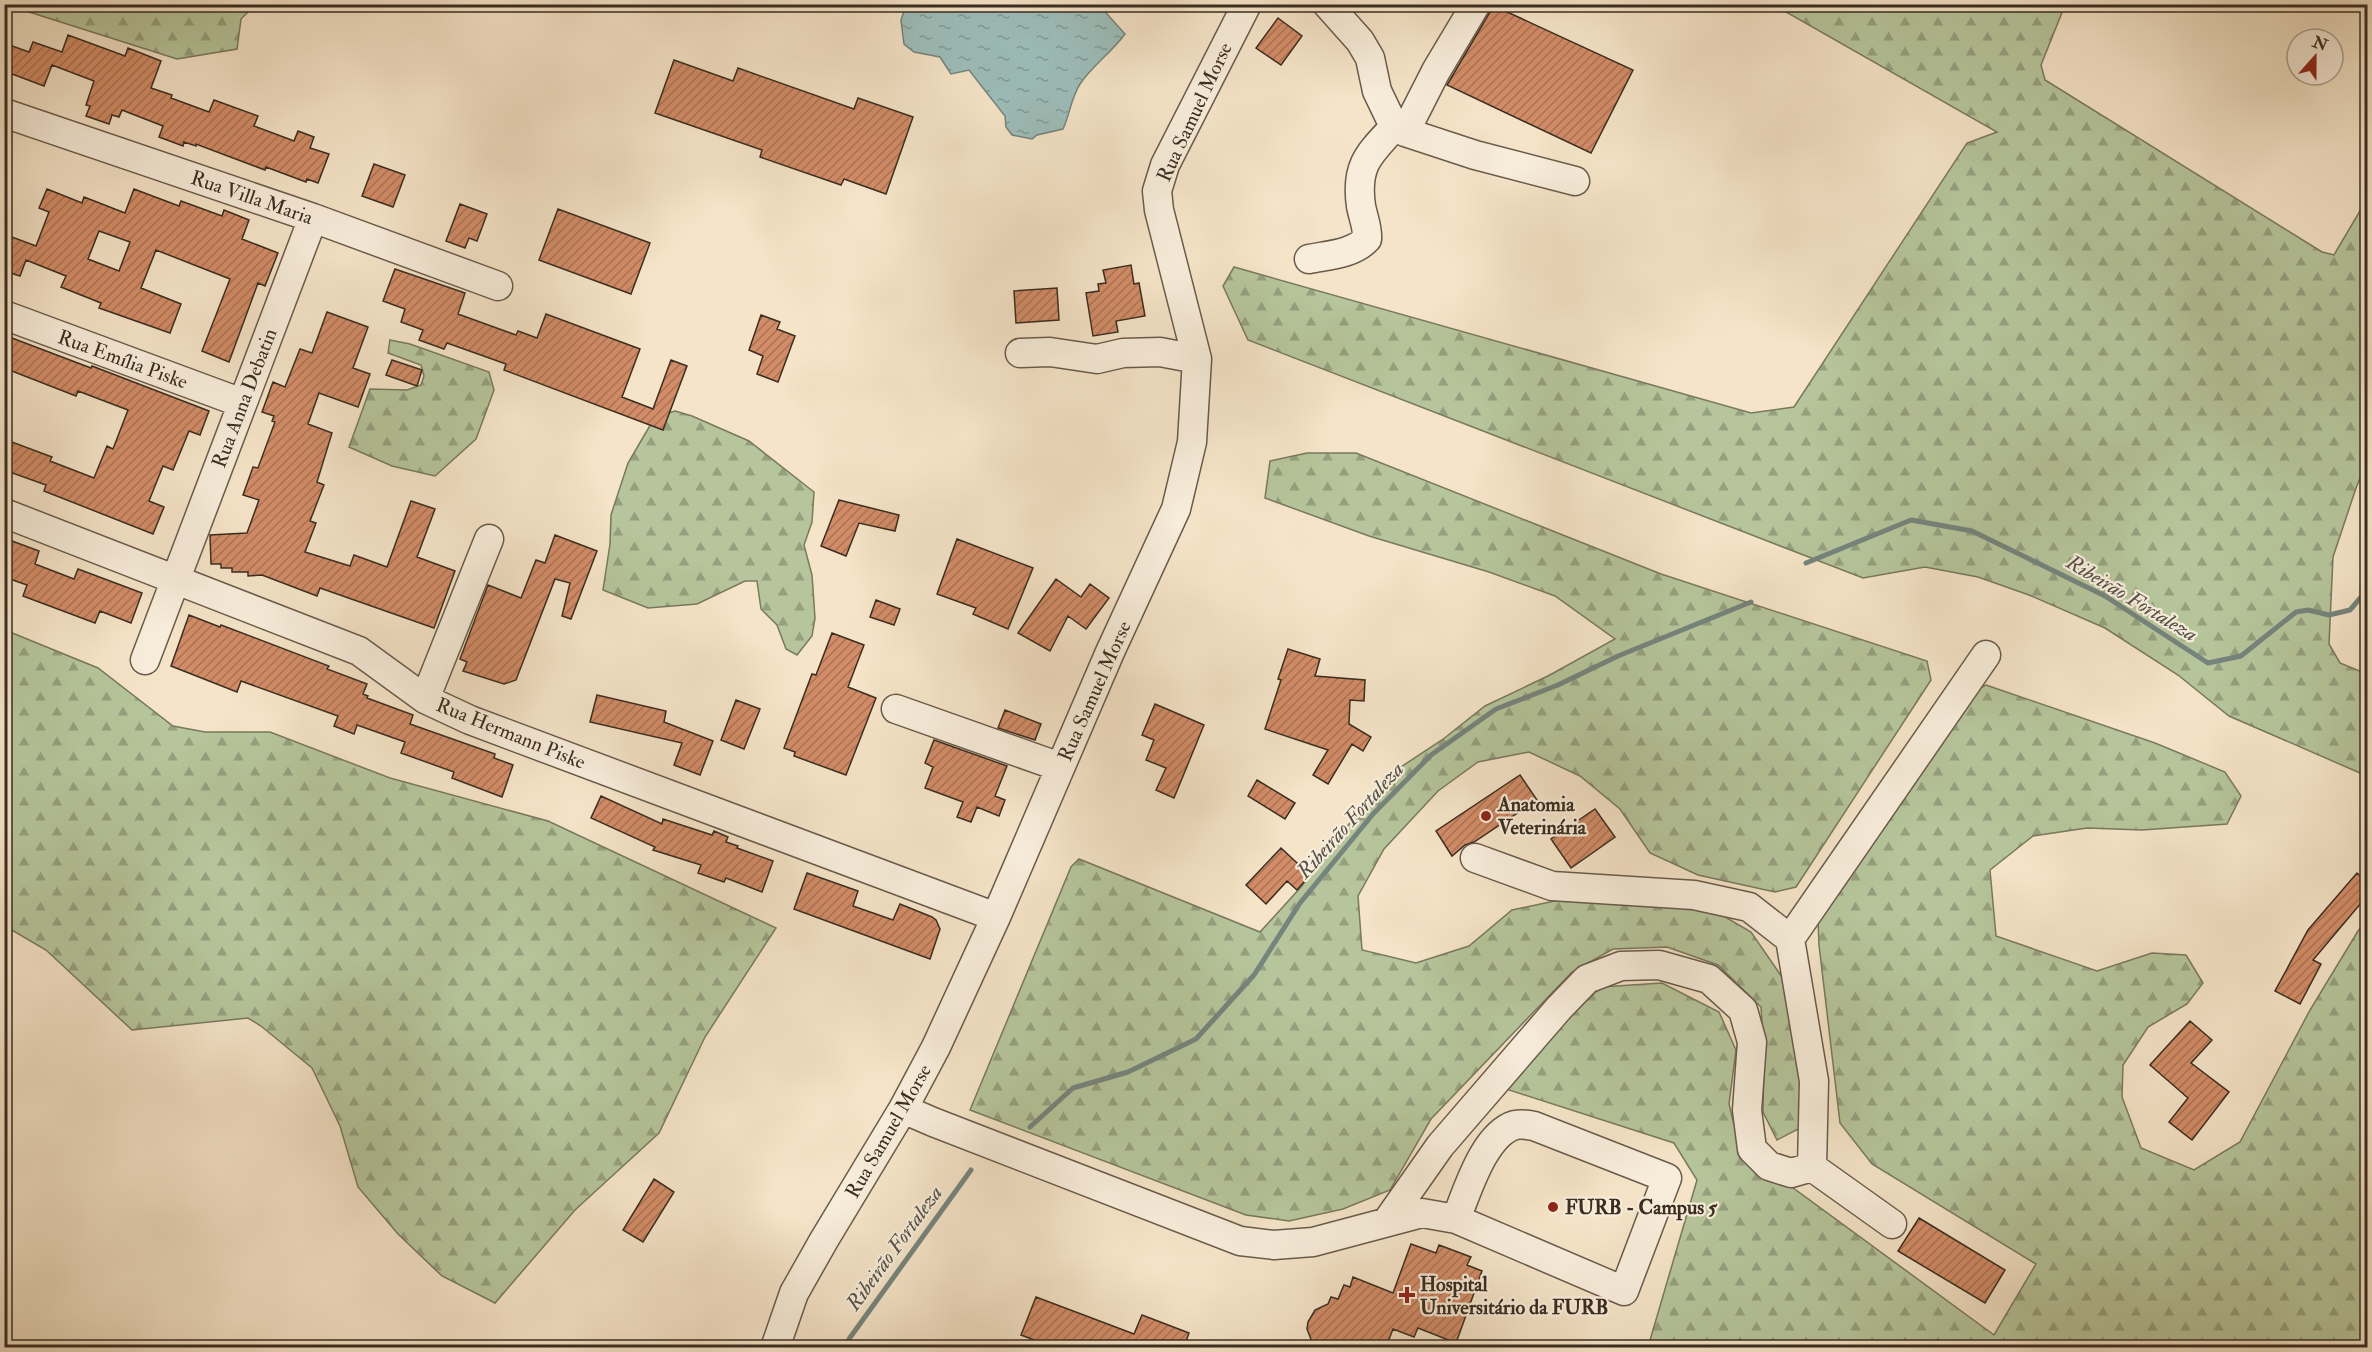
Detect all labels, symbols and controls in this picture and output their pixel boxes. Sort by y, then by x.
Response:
north arrow [2285,27,2345,87]
text: N [2309,32,2331,56]
street label: Rua Samuel Morse [1151,39,1238,186]
street label: Rua Villa Maria [188,165,317,230]
street label: Rua Emília Piske [54,324,191,395]
street label: Rua Anna Debatin [206,325,283,471]
water label: Ribeirão Fortaleza [2061,548,2202,648]
street label: Rua Samuel Morse [1052,617,1137,765]
street label: Rua Hermann Piske [432,692,589,775]
water label: Ribeirão Fortaleza [1290,756,1410,885]
place label: Anatomia Veterinária [1497,792,1587,840]
marker: Anatomia Veterinária [1479,809,1493,823]
street label: Rua Samuel Morse [840,1060,937,1203]
water label: Ribeirão Fortaleza [839,1180,949,1317]
place label: FURB - Campus 5 [1565,1195,1718,1221]
marker: FURB - Campus 5 [1546,1200,1560,1214]
place label: Hospital Universitário da FURB [1420,1272,1608,1320]
marker: Hospital Universitário da FURB [1398,1286,1416,1304]

